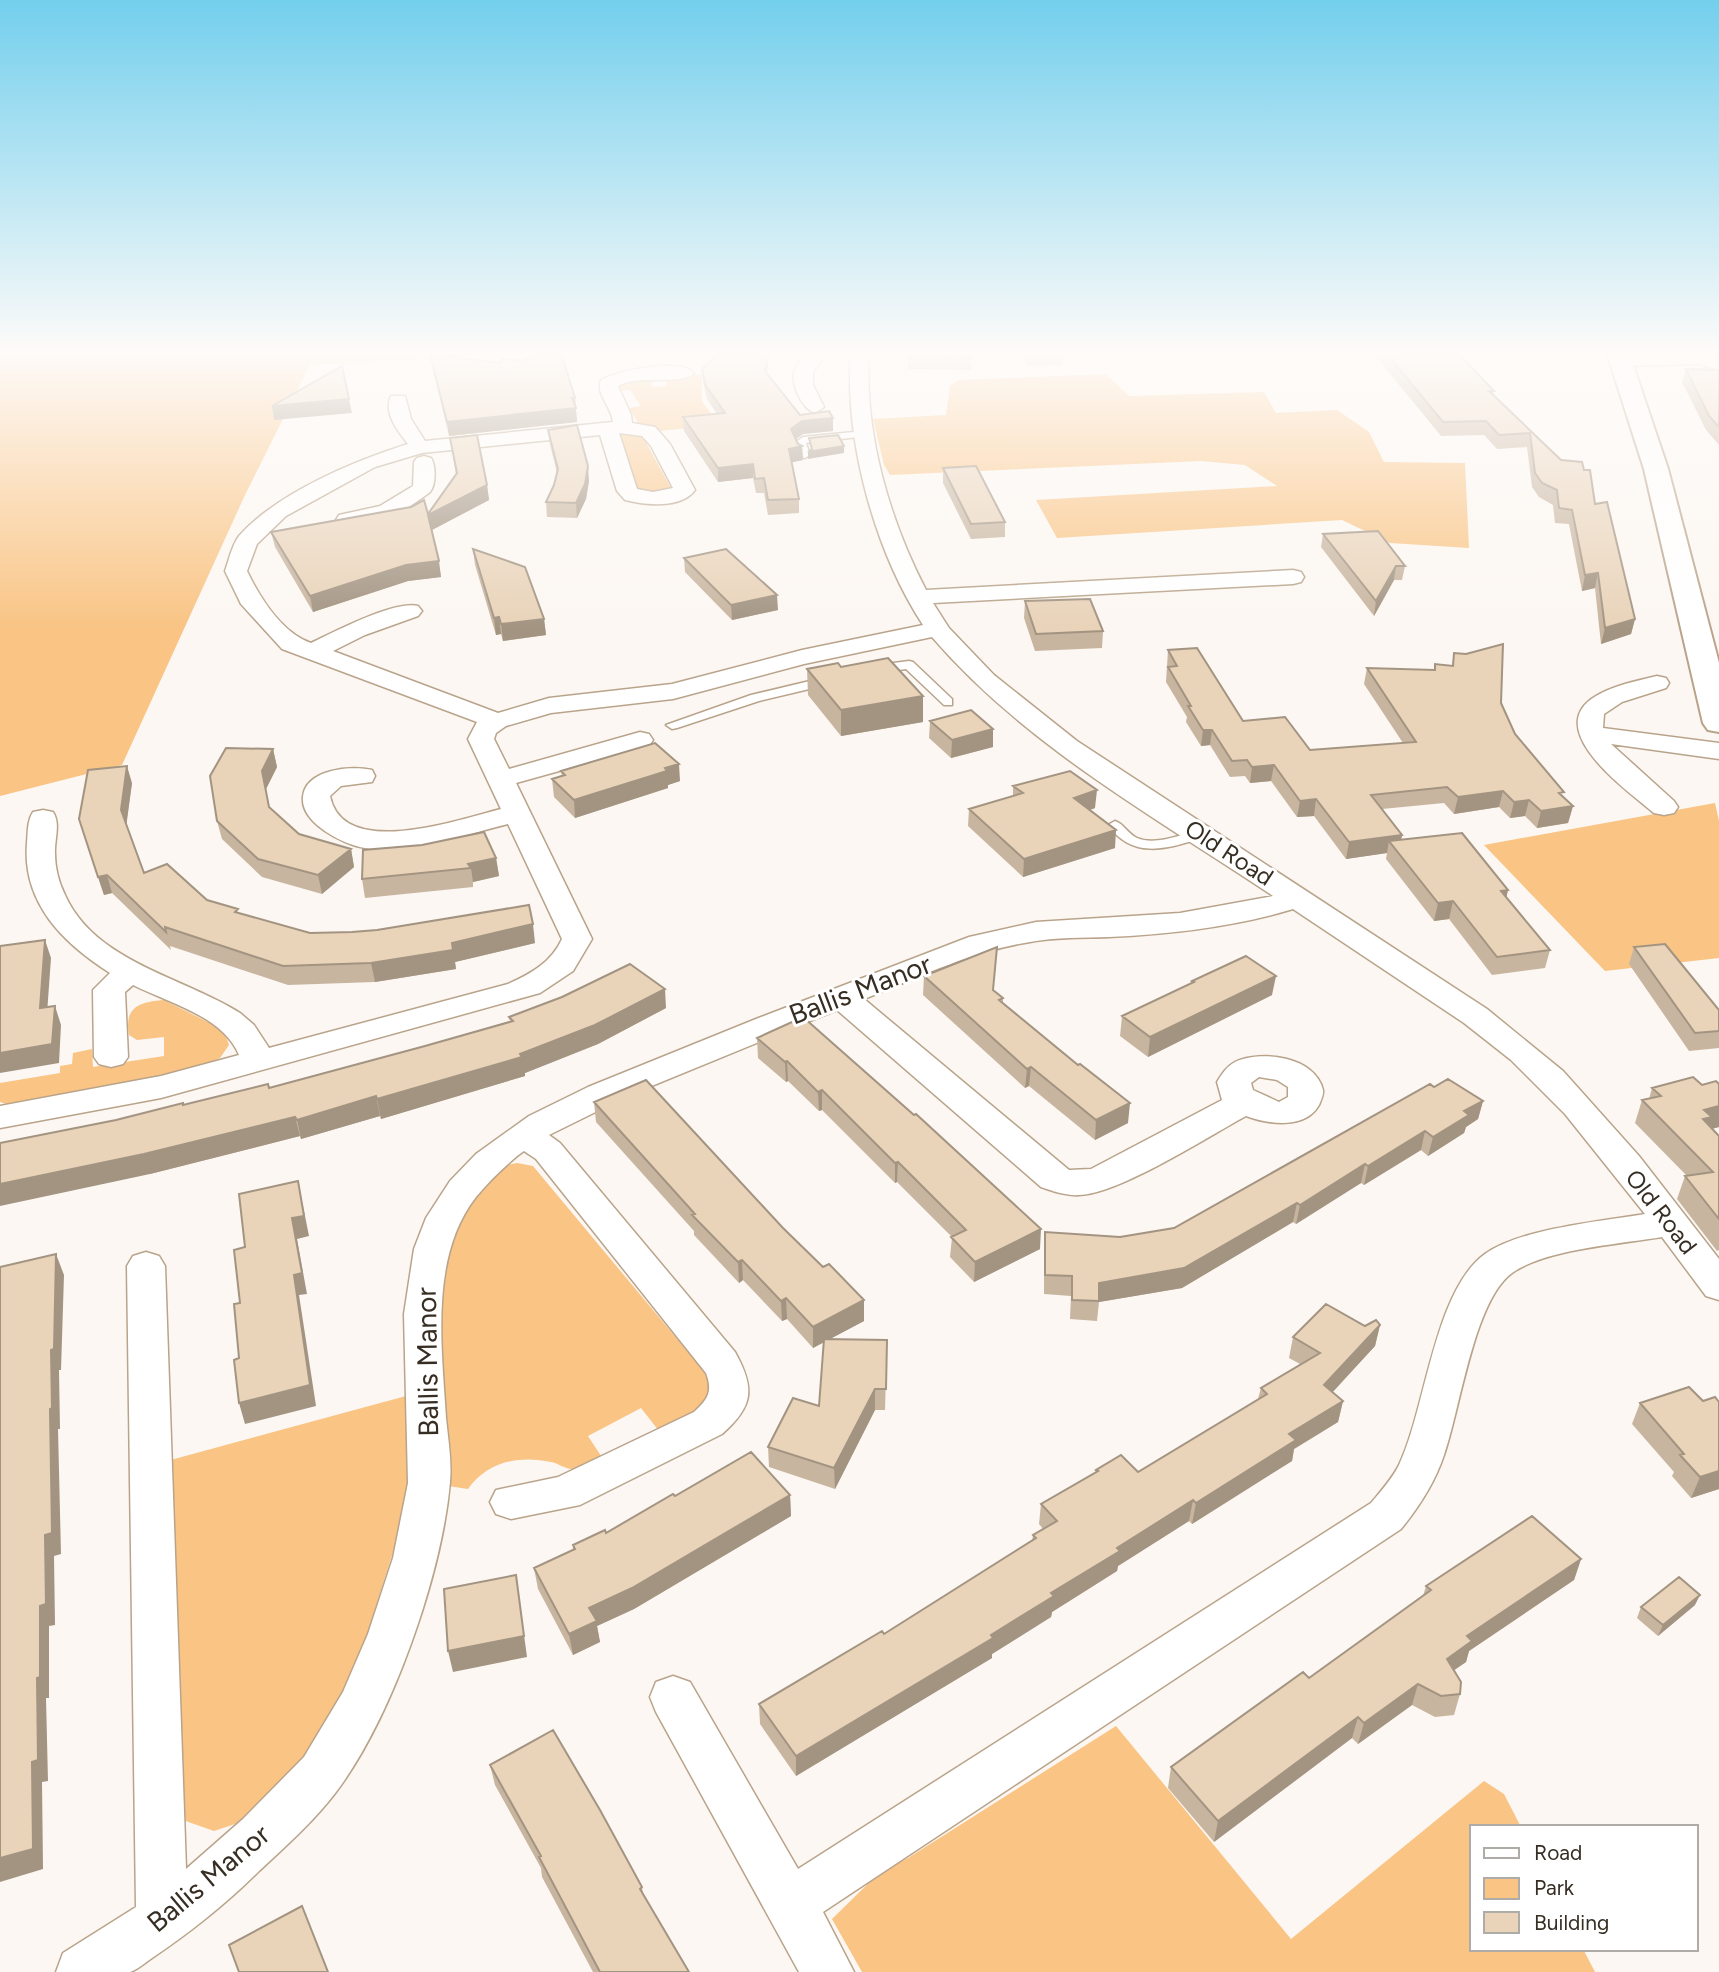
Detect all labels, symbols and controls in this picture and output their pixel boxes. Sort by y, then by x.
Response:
street label: Old Road [1180,813,1279,892]
street label: Ballis Manor [784,946,936,1032]
street label: Old Road [1619,1164,1703,1260]
street label: Ballis Manor [409,1286,445,1437]
street label: Ballis Manor [140,1817,277,1939]
legend [1470,1825,1698,1951]
text: Road [1534,1840,1582,1865]
text: Park [1534,1875,1575,1900]
text: Building [1534,1910,1609,1935]

